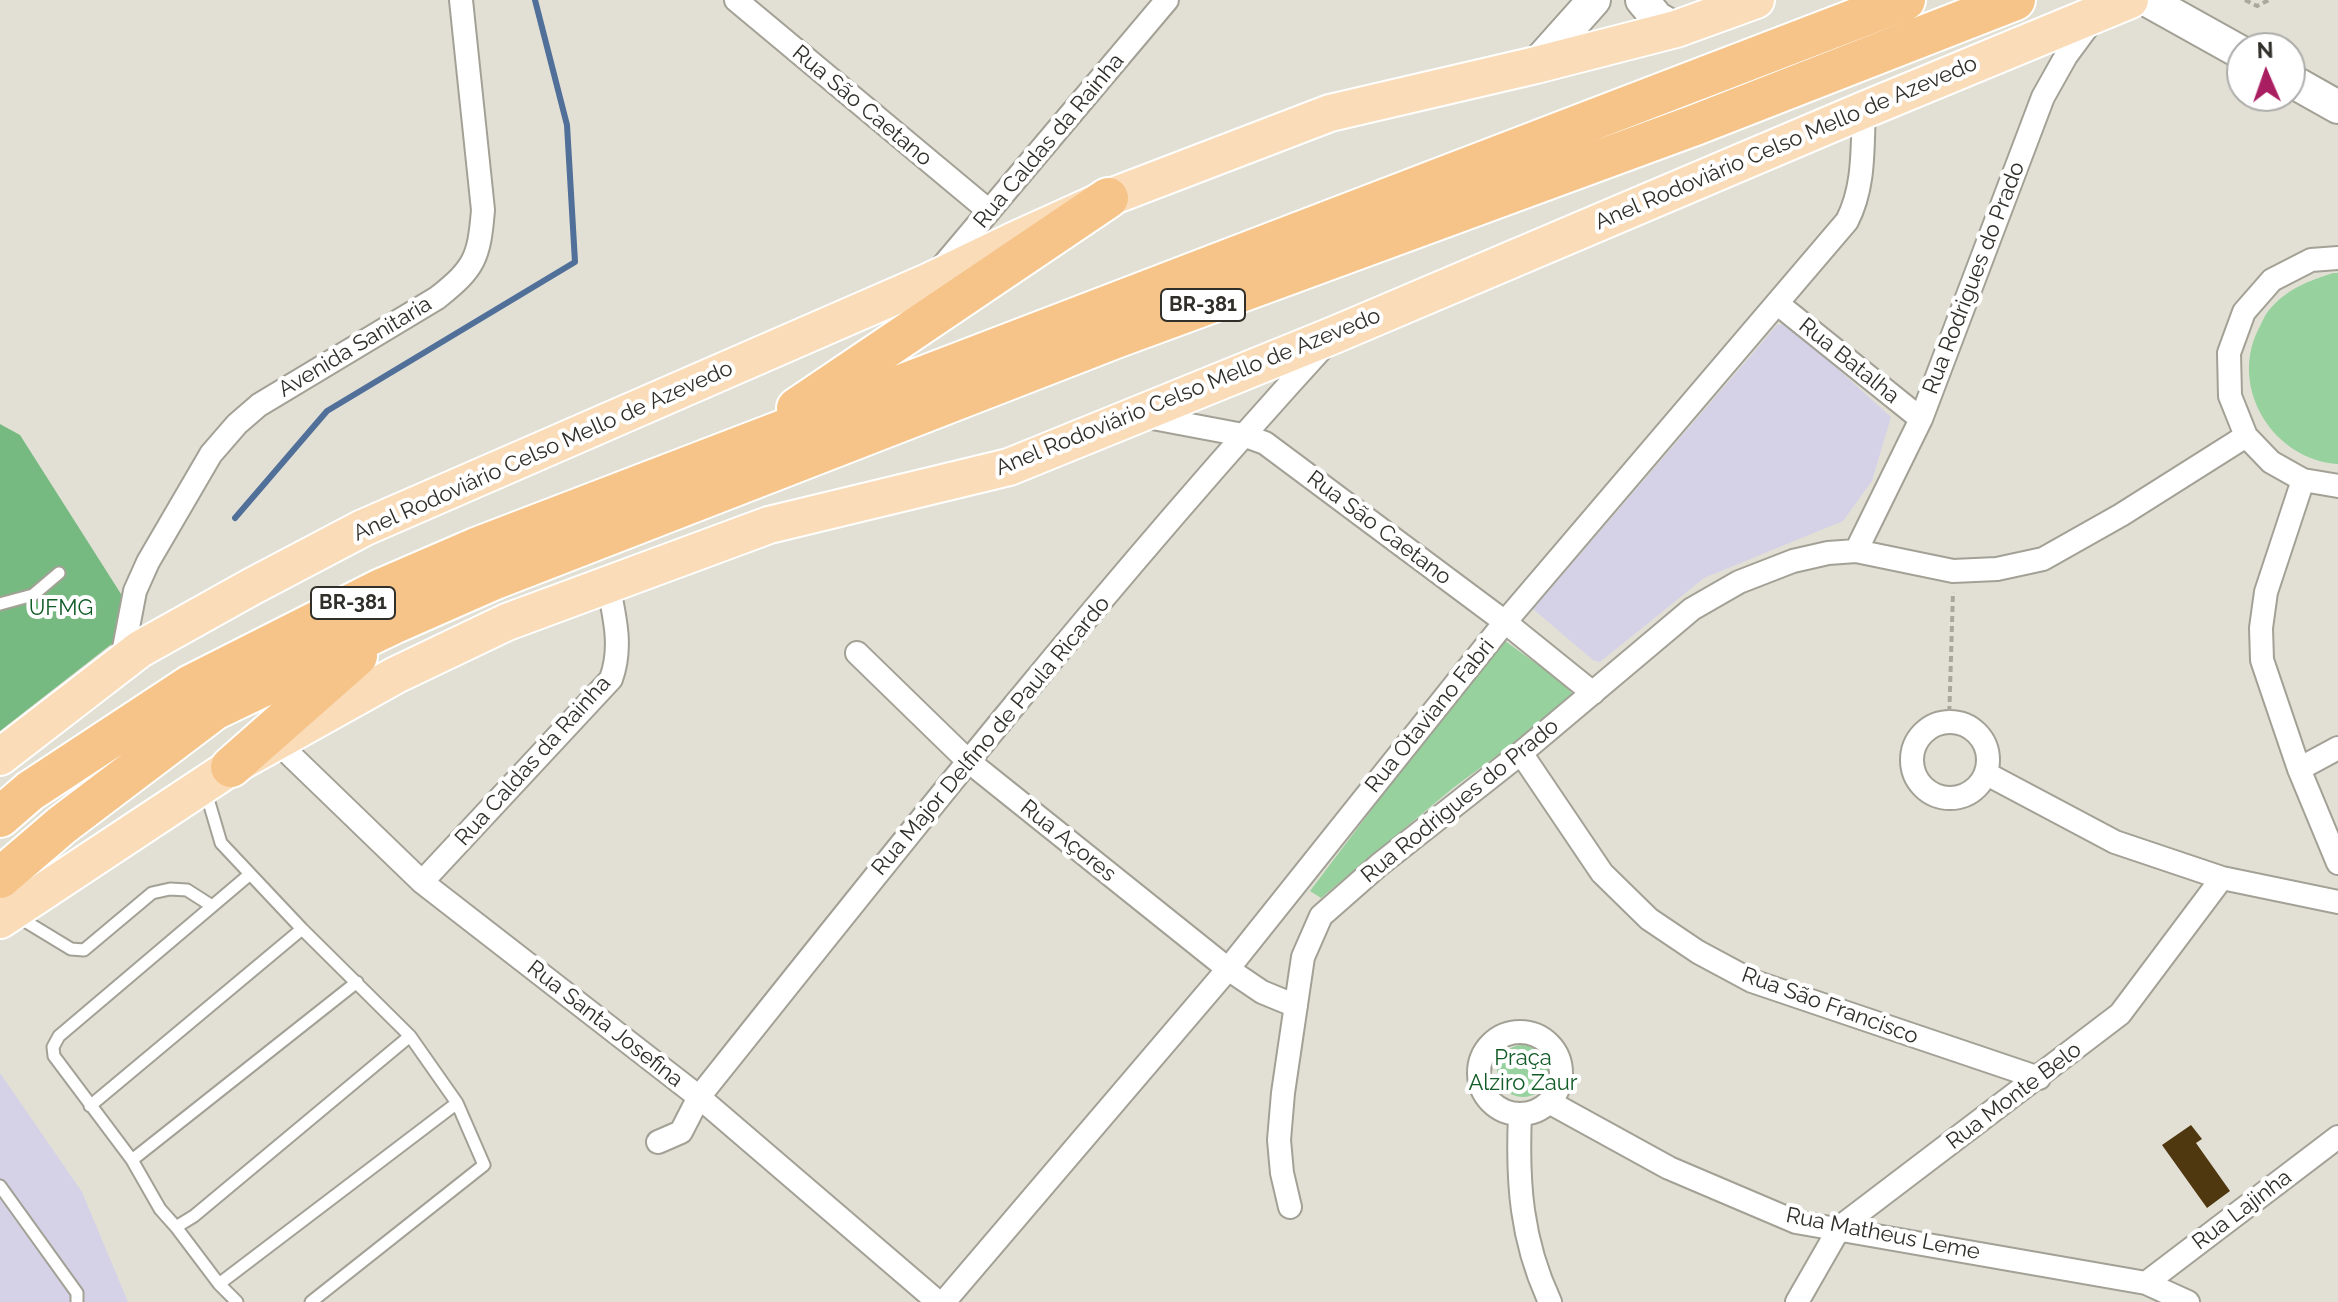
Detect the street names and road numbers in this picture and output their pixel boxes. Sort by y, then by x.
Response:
street label: Rua São Caetano [787,40,937,172]
street label: Rua Caldas da Rainha [968,48,1130,234]
street label: Anel Rodoviário Celso Mello de Azevedo [1591,50,1981,236]
street label: Rua Rodrigues do Prado [1918,158,2030,398]
road number: BR-381 [1161,289,1245,321]
street label: Avenida Sanitaria [274,291,436,403]
street label: Anel Rodoviário Celso Mello de Azevedo [992,302,1384,482]
street label: Rua Batalha [1793,312,1905,410]
street label: Anel Rodoviário Celso Mello de Azevedo [349,355,737,547]
street label: Rua São Caetano [1302,465,1456,591]
road number: BR-381 [311,587,395,619]
street label: Rua Major Delfino de Paula Ricardo [866,591,1116,881]
street label: Rua Otaviano Fabri [1360,634,1500,798]
street label: Rua Caldas da Rainha [450,671,616,851]
street label: Rua Rodrigues do Prado [1356,713,1564,889]
street label: Rua Açores [1015,794,1121,888]
street label: Rua Santa Josefina [522,955,688,1093]
street label: Rua São Francisco [1738,962,1922,1050]
street label: Rua Monte Belo [1941,1037,2087,1155]
street label: Rua Lajinha [2187,1164,2297,1256]
street label: Rua Matheus Leme [1784,1202,1982,1266]

